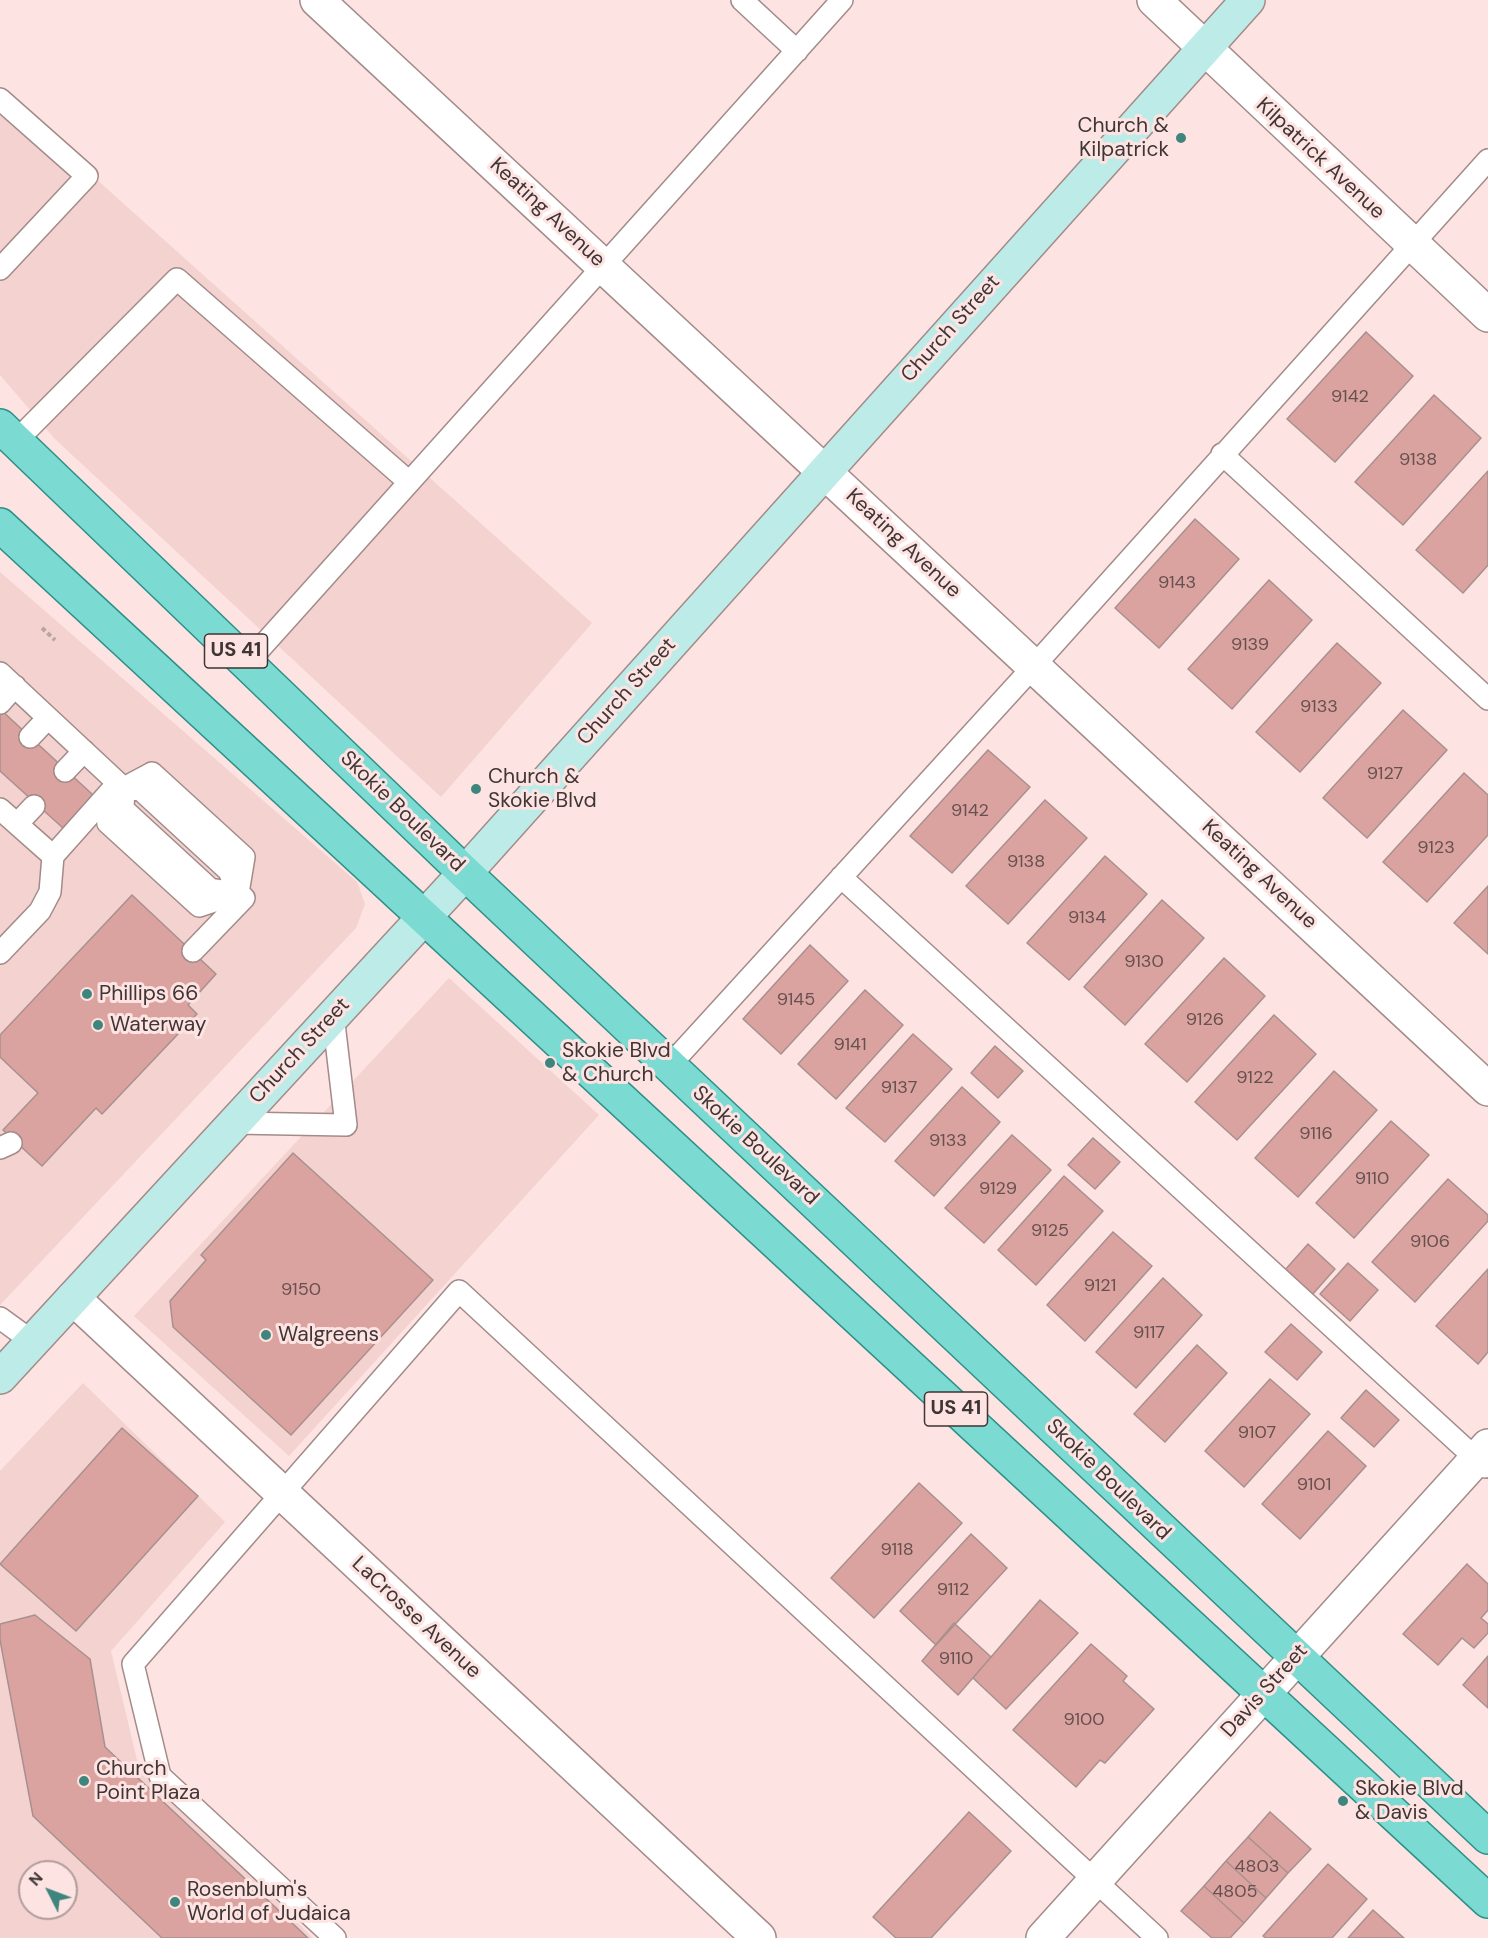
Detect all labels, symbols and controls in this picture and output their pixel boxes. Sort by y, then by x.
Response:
street label: Kilpatrick Avenue [1250,93,1390,225]
place label: Church & Kilpatrick [1077,113,1169,163]
marker: Church & Kilpatrick [1174,131,1188,145]
street label: Keating Avenue [484,153,610,273]
street label: Church Street [896,270,1006,388]
house number: 9142 [1331,386,1369,408]
house number: 9138 [1399,449,1437,471]
street label: Keating Avenue [840,484,966,604]
house number: 9143 [1158,572,1196,594]
street label: Church Street [572,633,682,751]
road number: US 41 [204,634,268,668]
house number: 9139 [1231,634,1269,656]
house number: 9133 [1300,696,1338,718]
street label: Skokie Boulevard [334,746,470,878]
house number: 9127 [1367,763,1403,785]
place label: Church & Skokie Blvd [488,764,597,814]
marker: Church & Skokie Blvd [469,782,483,796]
house number: 9142 [951,800,989,822]
street label: Keating Avenue [1196,815,1322,935]
house number: 9123 [1417,837,1455,859]
house number: 9138 [1007,851,1045,873]
house number: 9134 [1068,907,1106,929]
house number: 9130 [1124,951,1164,973]
place label: Phillips 66 [99,981,198,1007]
marker: Phillips 66 [80,987,94,1001]
house number: 9145 [777,989,815,1011]
street label: Church Street [245,993,355,1109]
house number: 9126 [1186,1009,1224,1031]
place label: Waterway [110,1012,206,1038]
marker: Waterway [91,1018,105,1032]
house number: 9141 [833,1034,867,1056]
place label: Skokie Blvd & Church [562,1038,671,1088]
marker: Skokie Blvd & Church [543,1056,557,1070]
house number: 9122 [1236,1067,1274,1089]
house number: 9137 [881,1077,917,1099]
street label: Skokie Boulevard [687,1081,823,1211]
house number: 9116 [1299,1123,1333,1145]
house number: 9133 [929,1130,967,1152]
house number: 9110 [1355,1168,1389,1190]
house number: 9129 [979,1178,1017,1200]
house number: 9125 [1031,1220,1069,1242]
house number: 9106 [1410,1231,1450,1253]
house number: 9121 [1084,1275,1116,1297]
house number: 9150 [281,1279,321,1301]
place label: Walgreens [278,1322,379,1348]
house number: 9117 [1133,1322,1165,1344]
marker: Walgreens [259,1328,273,1342]
road number: US 41 [924,1392,988,1426]
street label: Skokie Boulevard [1040,1414,1176,1546]
house number: 9107 [1238,1422,1276,1444]
house number: 9101 [1297,1474,1331,1496]
house number: 9118 [880,1539,914,1561]
street label: LaCrosse Avenue [346,1552,486,1684]
house number: 9112 [937,1579,969,1601]
street label: Davis Street [1216,1639,1314,1743]
house number: 9110 [939,1648,973,1670]
house number: 9100 [1063,1709,1105,1731]
place label: Church Point Plaza [96,1756,200,1806]
marker: Church Point Plaza [77,1774,91,1788]
place label: Skokie Blvd & Davis [1355,1776,1464,1826]
marker: Skokie Blvd & Davis [1336,1794,1350,1808]
house number: 4803 [1235,1856,1279,1878]
north arrow [18,1860,78,1920]
text: N [24,1868,47,1890]
place label: Rosenblum's World of Judaica [187,1877,351,1927]
house number: 4805 [1212,1881,1258,1903]
marker: Rosenblum's World of Judaica [168,1895,182,1909]

